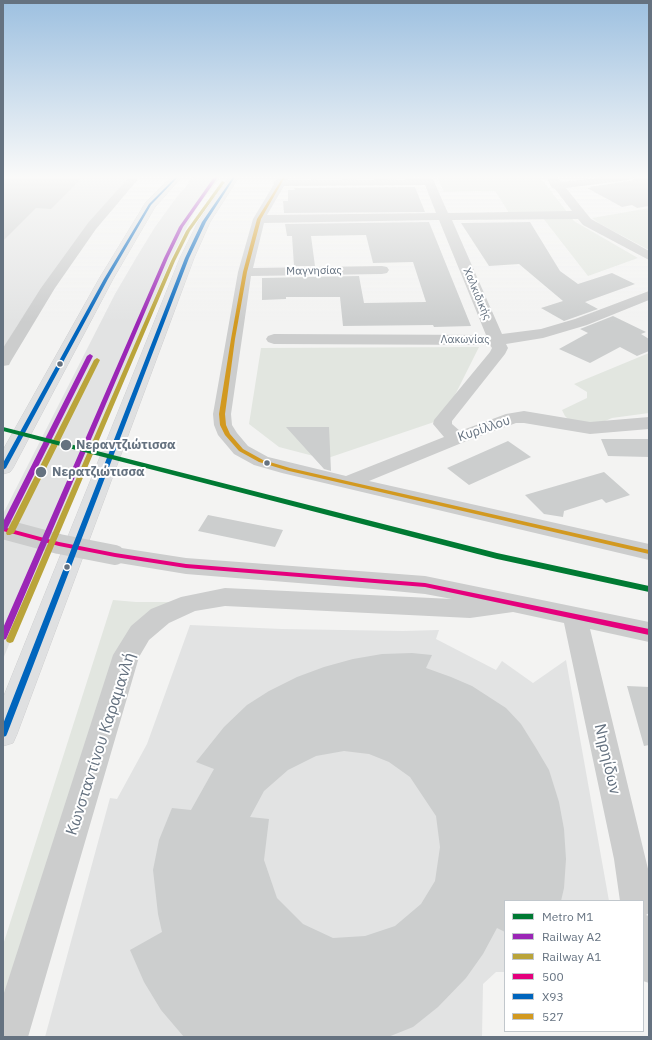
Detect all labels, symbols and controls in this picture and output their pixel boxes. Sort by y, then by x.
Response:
street label: Μαγνησίας [286,264,342,278]
street label: Χαλκιδικής [460,266,494,322]
street label: Λακωνίας [441,333,489,347]
unlabelled marker [55,359,65,369]
street label: Κυρίλλου [456,413,512,445]
place label: Νεραντζιώτισσα [76,437,176,453]
marker: Νεραντζιώτισσα [59,438,73,452]
unlabelled marker [262,458,272,468]
place label: Νερατζιώτισσα [52,464,145,480]
marker: Νερατζιώτισσα [34,465,48,479]
unlabelled marker [62,562,72,572]
street label: Κωνσταντίνου Καραμανλή [62,650,140,838]
street label: Νηρηίδων [590,722,624,796]
legend [504,900,644,1032]
text: Metro Μ1 [542,909,593,924]
text: Railway A2 [542,929,601,944]
text: Railway A1 [542,949,601,964]
text: 500 [542,969,564,984]
text: X93 [542,989,564,1004]
text: 527 [542,1009,564,1024]

